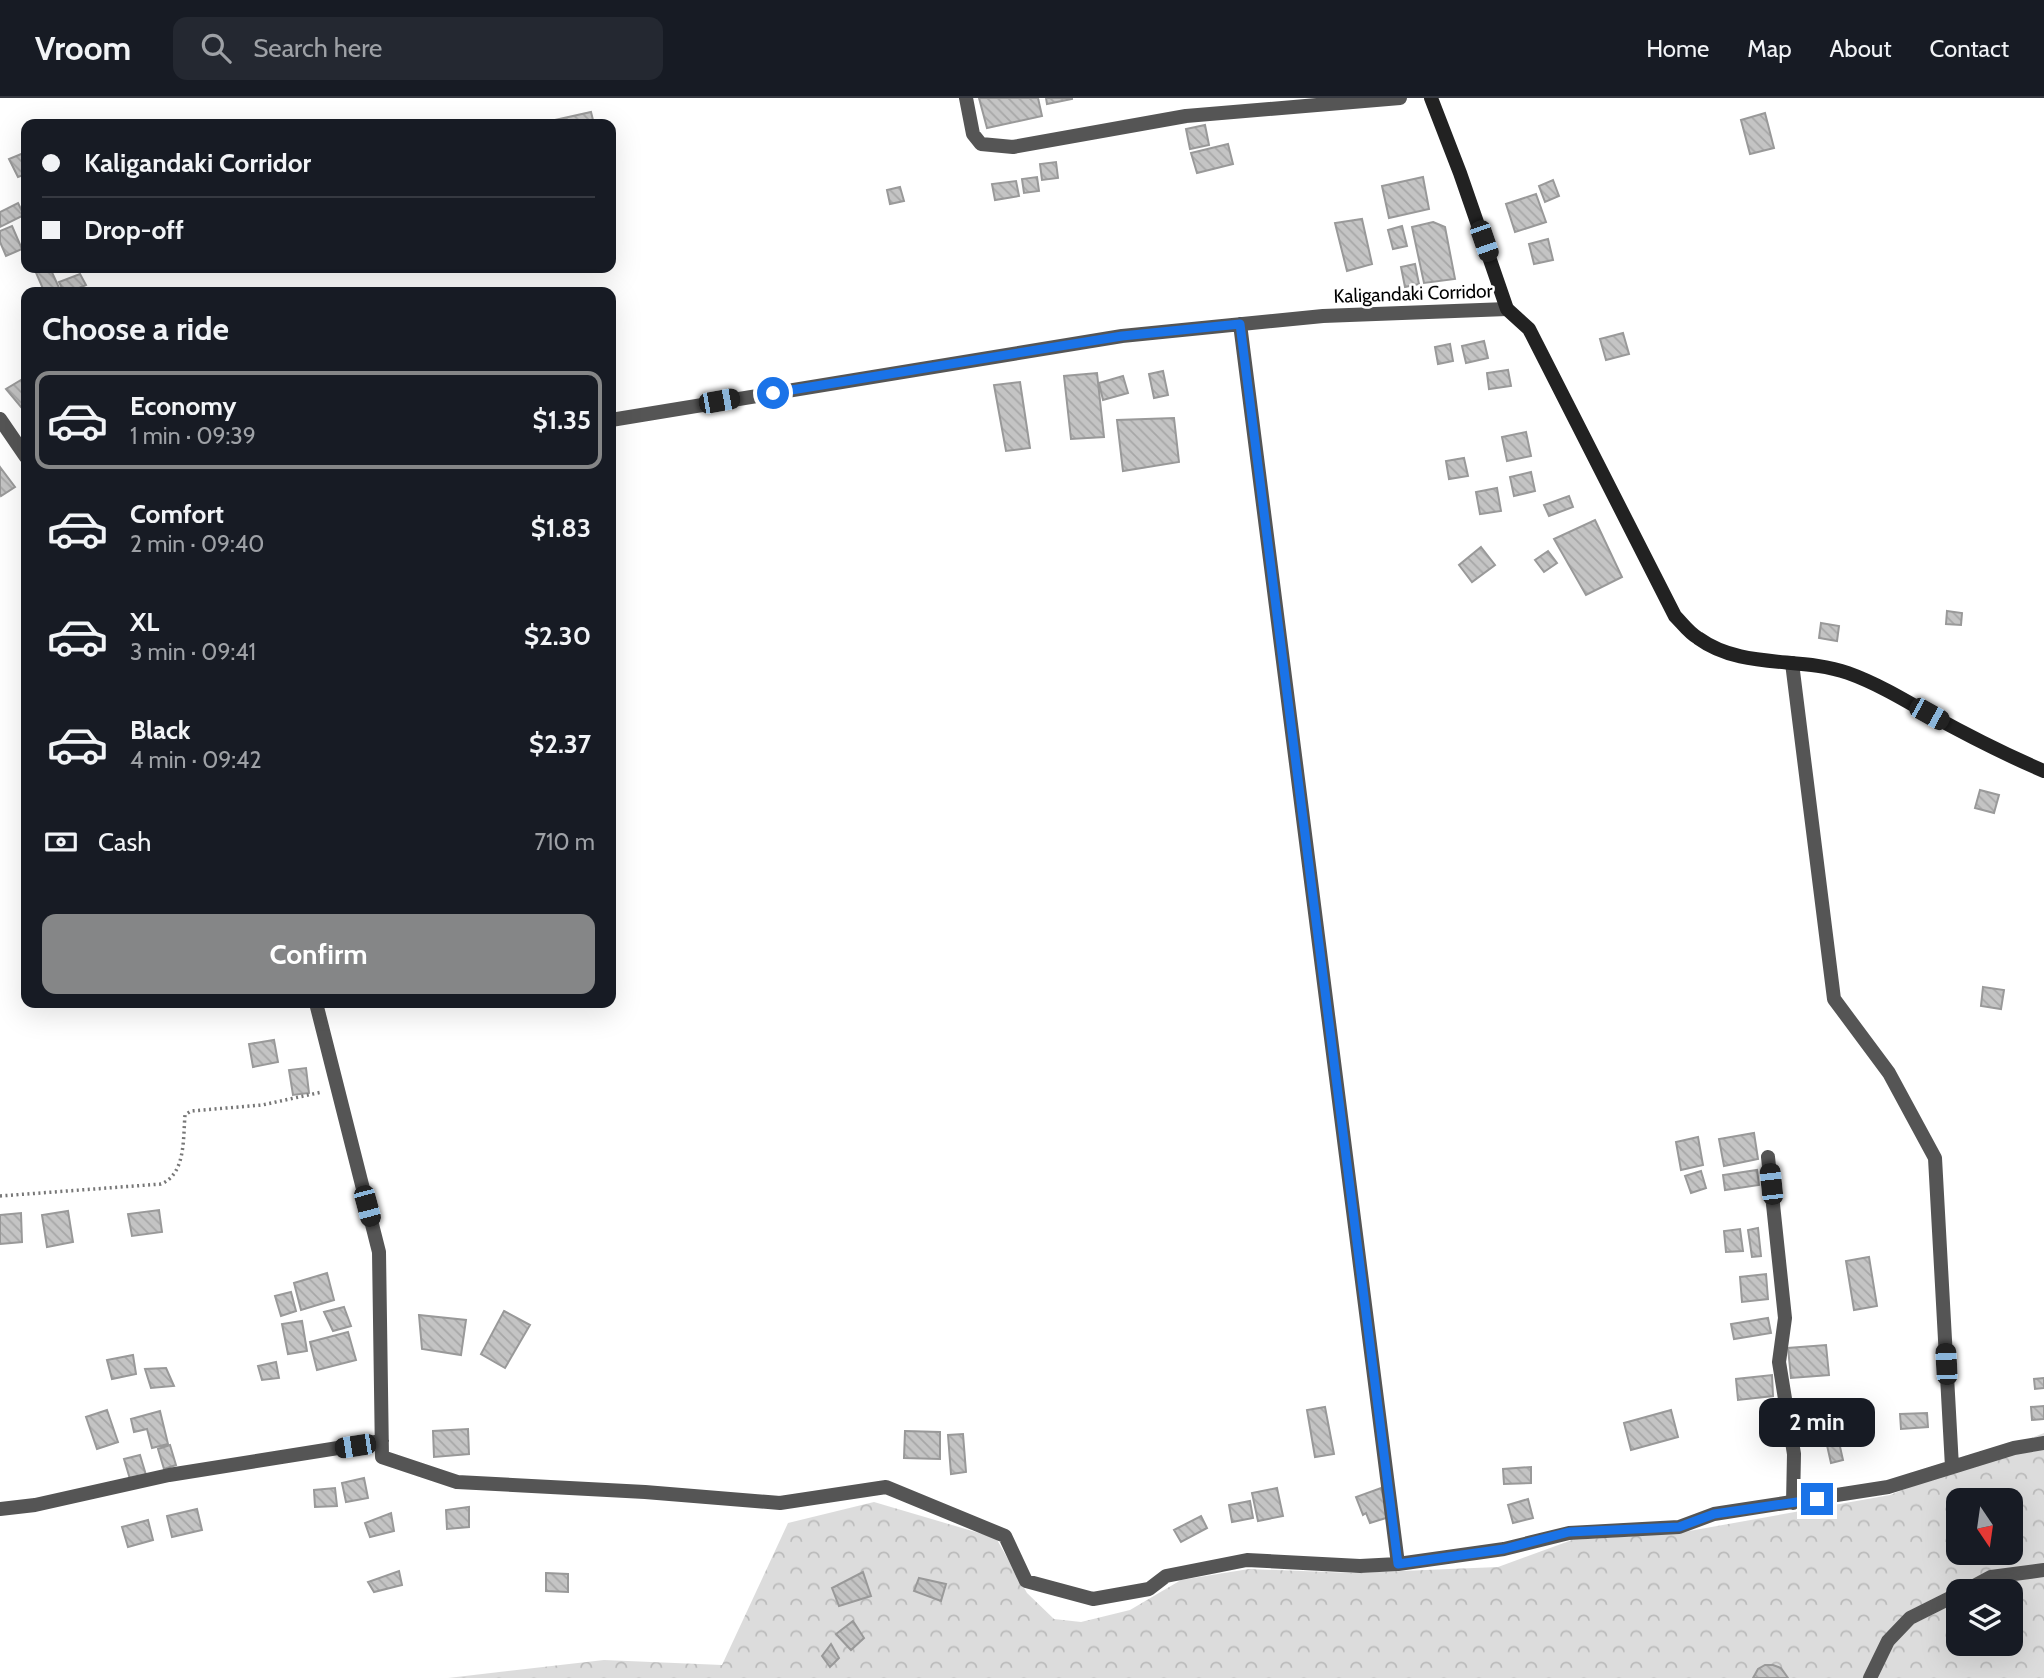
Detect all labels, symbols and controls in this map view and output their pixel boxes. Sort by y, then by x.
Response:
search box [173,17,663,80]
text: Vroom [35,28,131,68]
icon: search [197,29,235,67]
text: Search here [253,32,382,64]
text: Home [1646,34,1709,63]
text: Map [1747,34,1792,63]
text: About [1830,34,1892,63]
text: Contact [1930,34,2009,63]
text: Kaligandaki Corridor [84,147,311,179]
text: Drop-off [84,214,184,246]
car [1468,218,1501,264]
street label: Kaligandaki Corridor [1333,279,1493,308]
text: Choose a ride [42,309,229,348]
route start [757,377,789,409]
car [697,387,742,415]
icon: car [46,389,109,452]
text: Economy [130,390,236,422]
text: $1.35 [533,404,591,436]
text: 1 min · 09:39 [130,422,256,450]
icon: car [46,497,109,560]
text: Comfort [130,498,224,530]
text: $1.83 [531,512,591,544]
text: 2 min · 09:40 [130,530,264,558]
icon: car [46,605,109,668]
text: XL [130,606,159,638]
text: $2.30 [524,620,591,652]
text: 3 min · 09:41 [130,638,256,666]
car [1906,695,1953,733]
icon: car [46,713,109,776]
text: Black [130,714,190,746]
text: $2.37 [529,728,591,760]
text: 4 min · 09:42 [130,746,261,774]
icon: cash [42,823,80,861]
text: Cash [98,826,151,858]
text: 710 m [535,828,595,856]
button: Confirm [42,914,595,994]
car [1759,1162,1784,1206]
car [352,1183,383,1229]
car [1935,1342,1958,1386]
callout: 2 min [1759,1398,1875,1446]
text: 2 min [1789,1408,1845,1436]
car [333,1432,378,1460]
route end [1801,1483,1833,1515]
north arrow [1946,1488,2023,1564]
map controls [1946,1488,2023,1656]
button: layers [1946,1579,2023,1656]

